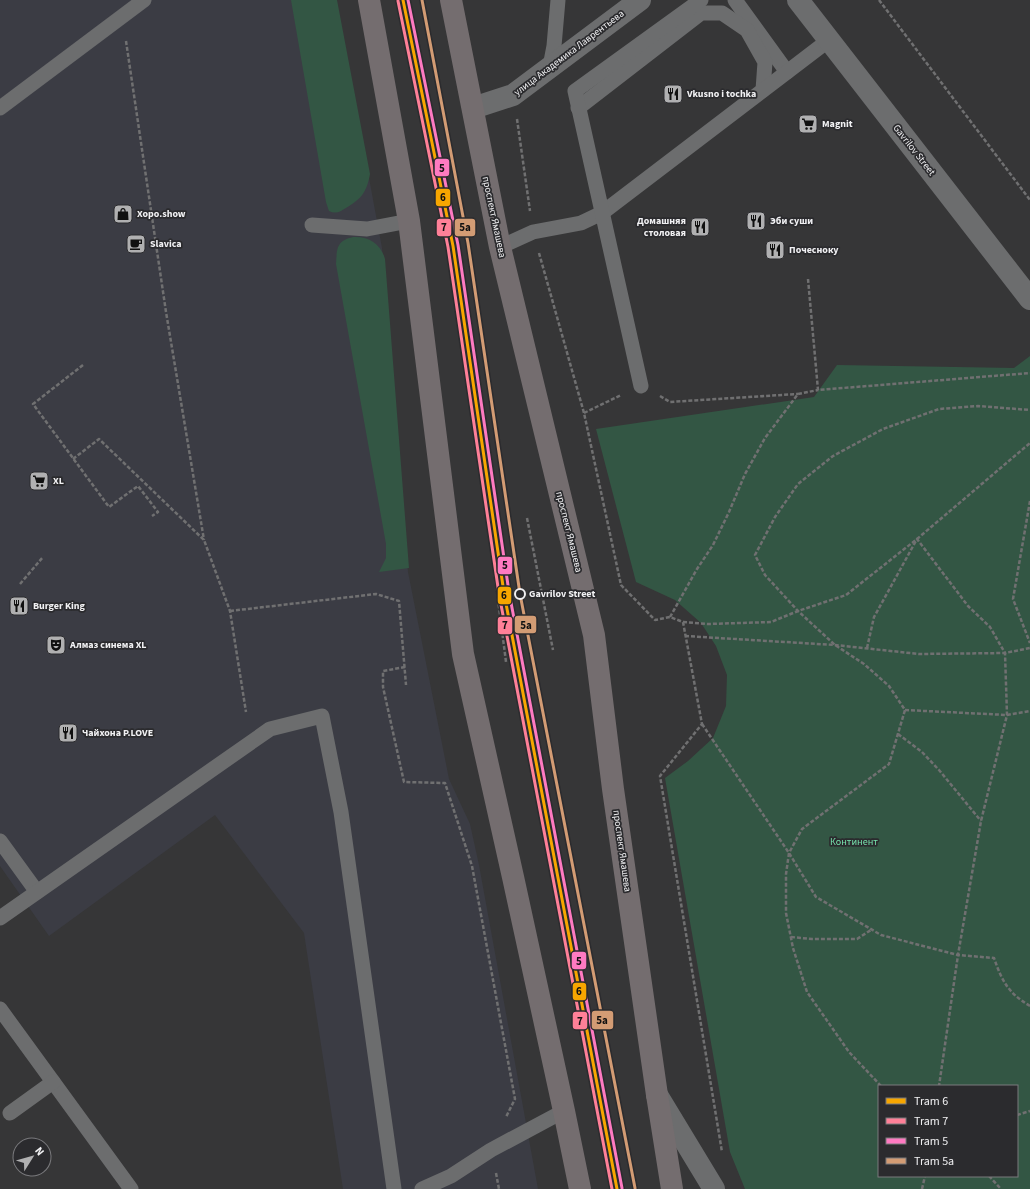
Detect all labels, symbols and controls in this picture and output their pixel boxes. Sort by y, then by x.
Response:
street label: улица Академика Лаврентьева [511,7,627,99]
restaurant icon: Vkusno i tochka [662,83,684,105]
place label: Vkusno i tochka [686,87,756,101]
supermarket icon: Magnit [797,113,819,135]
place label: Magnit [822,117,853,131]
street label: Gavrilov Street [890,121,939,179]
line badge: 5 [434,158,450,177]
text: 5 [439,161,445,176]
street label: проспект Ямашева [479,175,509,259]
line badge: 6 [435,188,451,207]
text: 6 [440,190,446,205]
shop icon: Xopo.show [112,203,134,225]
place label: Xopo.show [137,207,186,221]
restaurant icon: Эби суши [745,210,767,232]
place label: Домашняя столовая [637,214,686,240]
place label: Эби суши [770,214,813,228]
restaurant icon: Домашняя столовая [689,216,711,238]
line badge: 7 [436,218,452,237]
line badge: 5а [454,218,476,237]
text: 7 [441,220,447,235]
text: 5а [459,220,471,235]
cafe icon: Slavica [125,233,147,255]
place label: Slavica [150,237,182,251]
restaurant icon: Почесноку [764,239,786,261]
place label: Почесноку [789,243,839,257]
supermarket icon: XL [28,470,50,492]
place label: XL [53,474,64,488]
street label: проспект Ямашева [552,490,586,574]
line badge: 5 [497,556,513,575]
text: 5 [502,558,508,573]
line badge: 6 [497,586,512,605]
place label: Gavrilov Street [529,587,595,601]
text: 6 [501,588,507,603]
marker: Gavrilov Street [514,588,526,600]
restaurant icon: Burger King [8,595,30,617]
place label: Burger King [33,599,86,613]
line badge: 5а [514,615,537,634]
line badge: 7 [497,616,513,635]
text: 7 [502,618,508,633]
text: 5а [520,618,532,633]
theatre icon: Алмаз синема XL [45,634,67,656]
place label: Алмаз синема XL [69,638,147,652]
restaurant icon: Чайхона P.LOVE [57,722,79,744]
place label: Чайхона P.LOVE [82,726,153,740]
street label: проспект Ямашева [609,809,635,893]
park label: Континент [830,835,878,849]
line badge: 5 [571,951,587,970]
text: 5 [576,954,582,969]
line badge: 6 [572,982,587,1001]
text: 6 [576,984,582,999]
line badge: 5а [591,1010,614,1030]
line badge: 7 [572,1011,588,1030]
text: 5а [596,1013,608,1028]
text: 7 [577,1014,583,1029]
legend [878,1085,1018,1177]
text: Tram 6 [914,1093,948,1110]
text: Tram 7 [914,1113,948,1130]
text: Tram 5 [914,1133,948,1150]
north arrow [12,1137,52,1177]
text: N [31,1144,48,1159]
text: Tram 5а [914,1153,954,1170]

